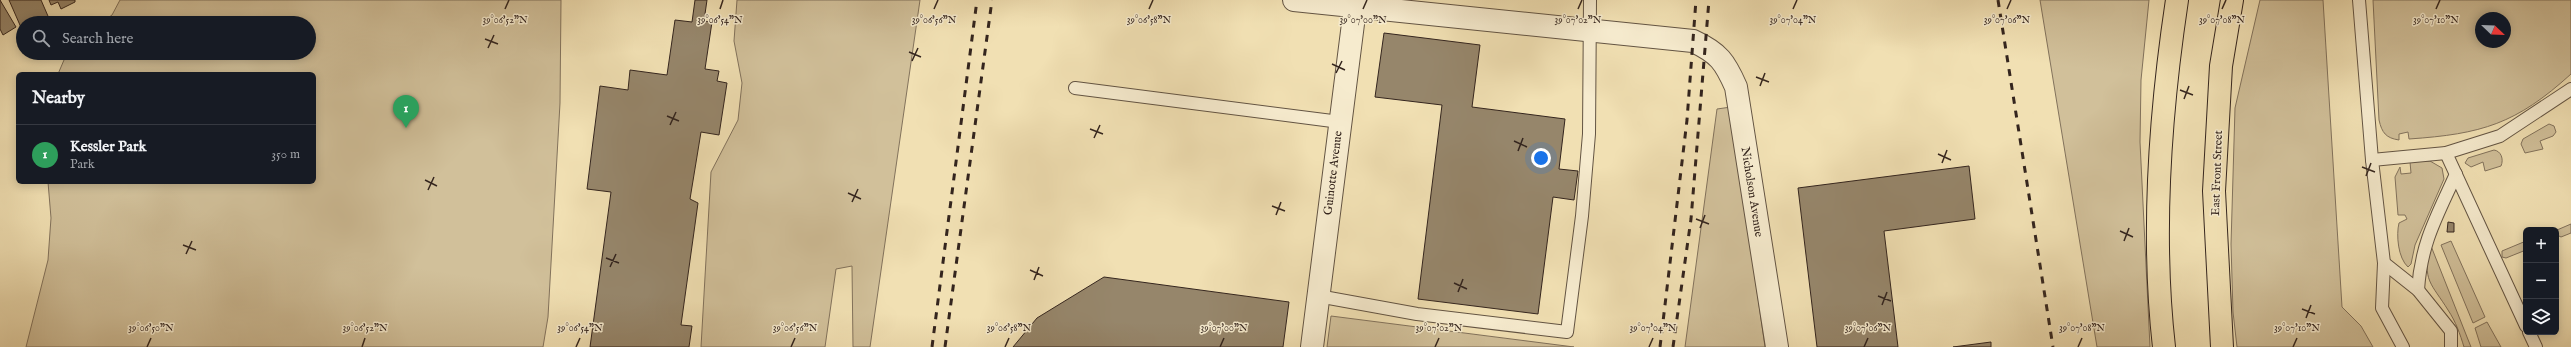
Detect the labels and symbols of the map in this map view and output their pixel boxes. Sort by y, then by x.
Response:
north arrow [2475,12,2511,48]
text: 39°06'52"N [482,14,528,27]
text: 39°06'54"N [697,14,743,27]
text: 39°06'56"N [912,14,957,27]
text: 39°06'58"N [1127,14,1172,27]
text: 39°07'00"N [1339,14,1387,27]
text: 39°07'02"N [1555,14,1602,27]
text: 39°07'04"N [1769,14,1817,27]
text: 39°07'06"N [1984,14,2031,27]
text: 39°07'08"N [2199,14,2245,27]
text: 39°07'10"N [2413,14,2459,27]
pin: 1 [393,95,419,128]
street label: Guinotte Avenue [1320,129,1346,216]
street label: East Front Street [2208,130,2226,216]
street label: Nicholson Avenue [1737,146,1767,239]
your location [1531,148,1551,168]
text: 39°06'50"N [128,322,174,335]
text: 39°06'52"N [342,322,388,335]
text: 39°06'54"N [557,322,603,335]
text: 39°06'56"N [773,322,818,335]
text: 39°06'58"N [987,322,1032,335]
text: 39°07'00"N [1200,322,1248,335]
text: 39°07'02"N [1416,322,1463,335]
text: 39°07'04"N [1629,322,1677,335]
text: 39°07'06"N [1845,322,1892,335]
text: 39°07'08"N [2059,322,2105,335]
text: 39°07'10"N [2274,322,2320,335]

